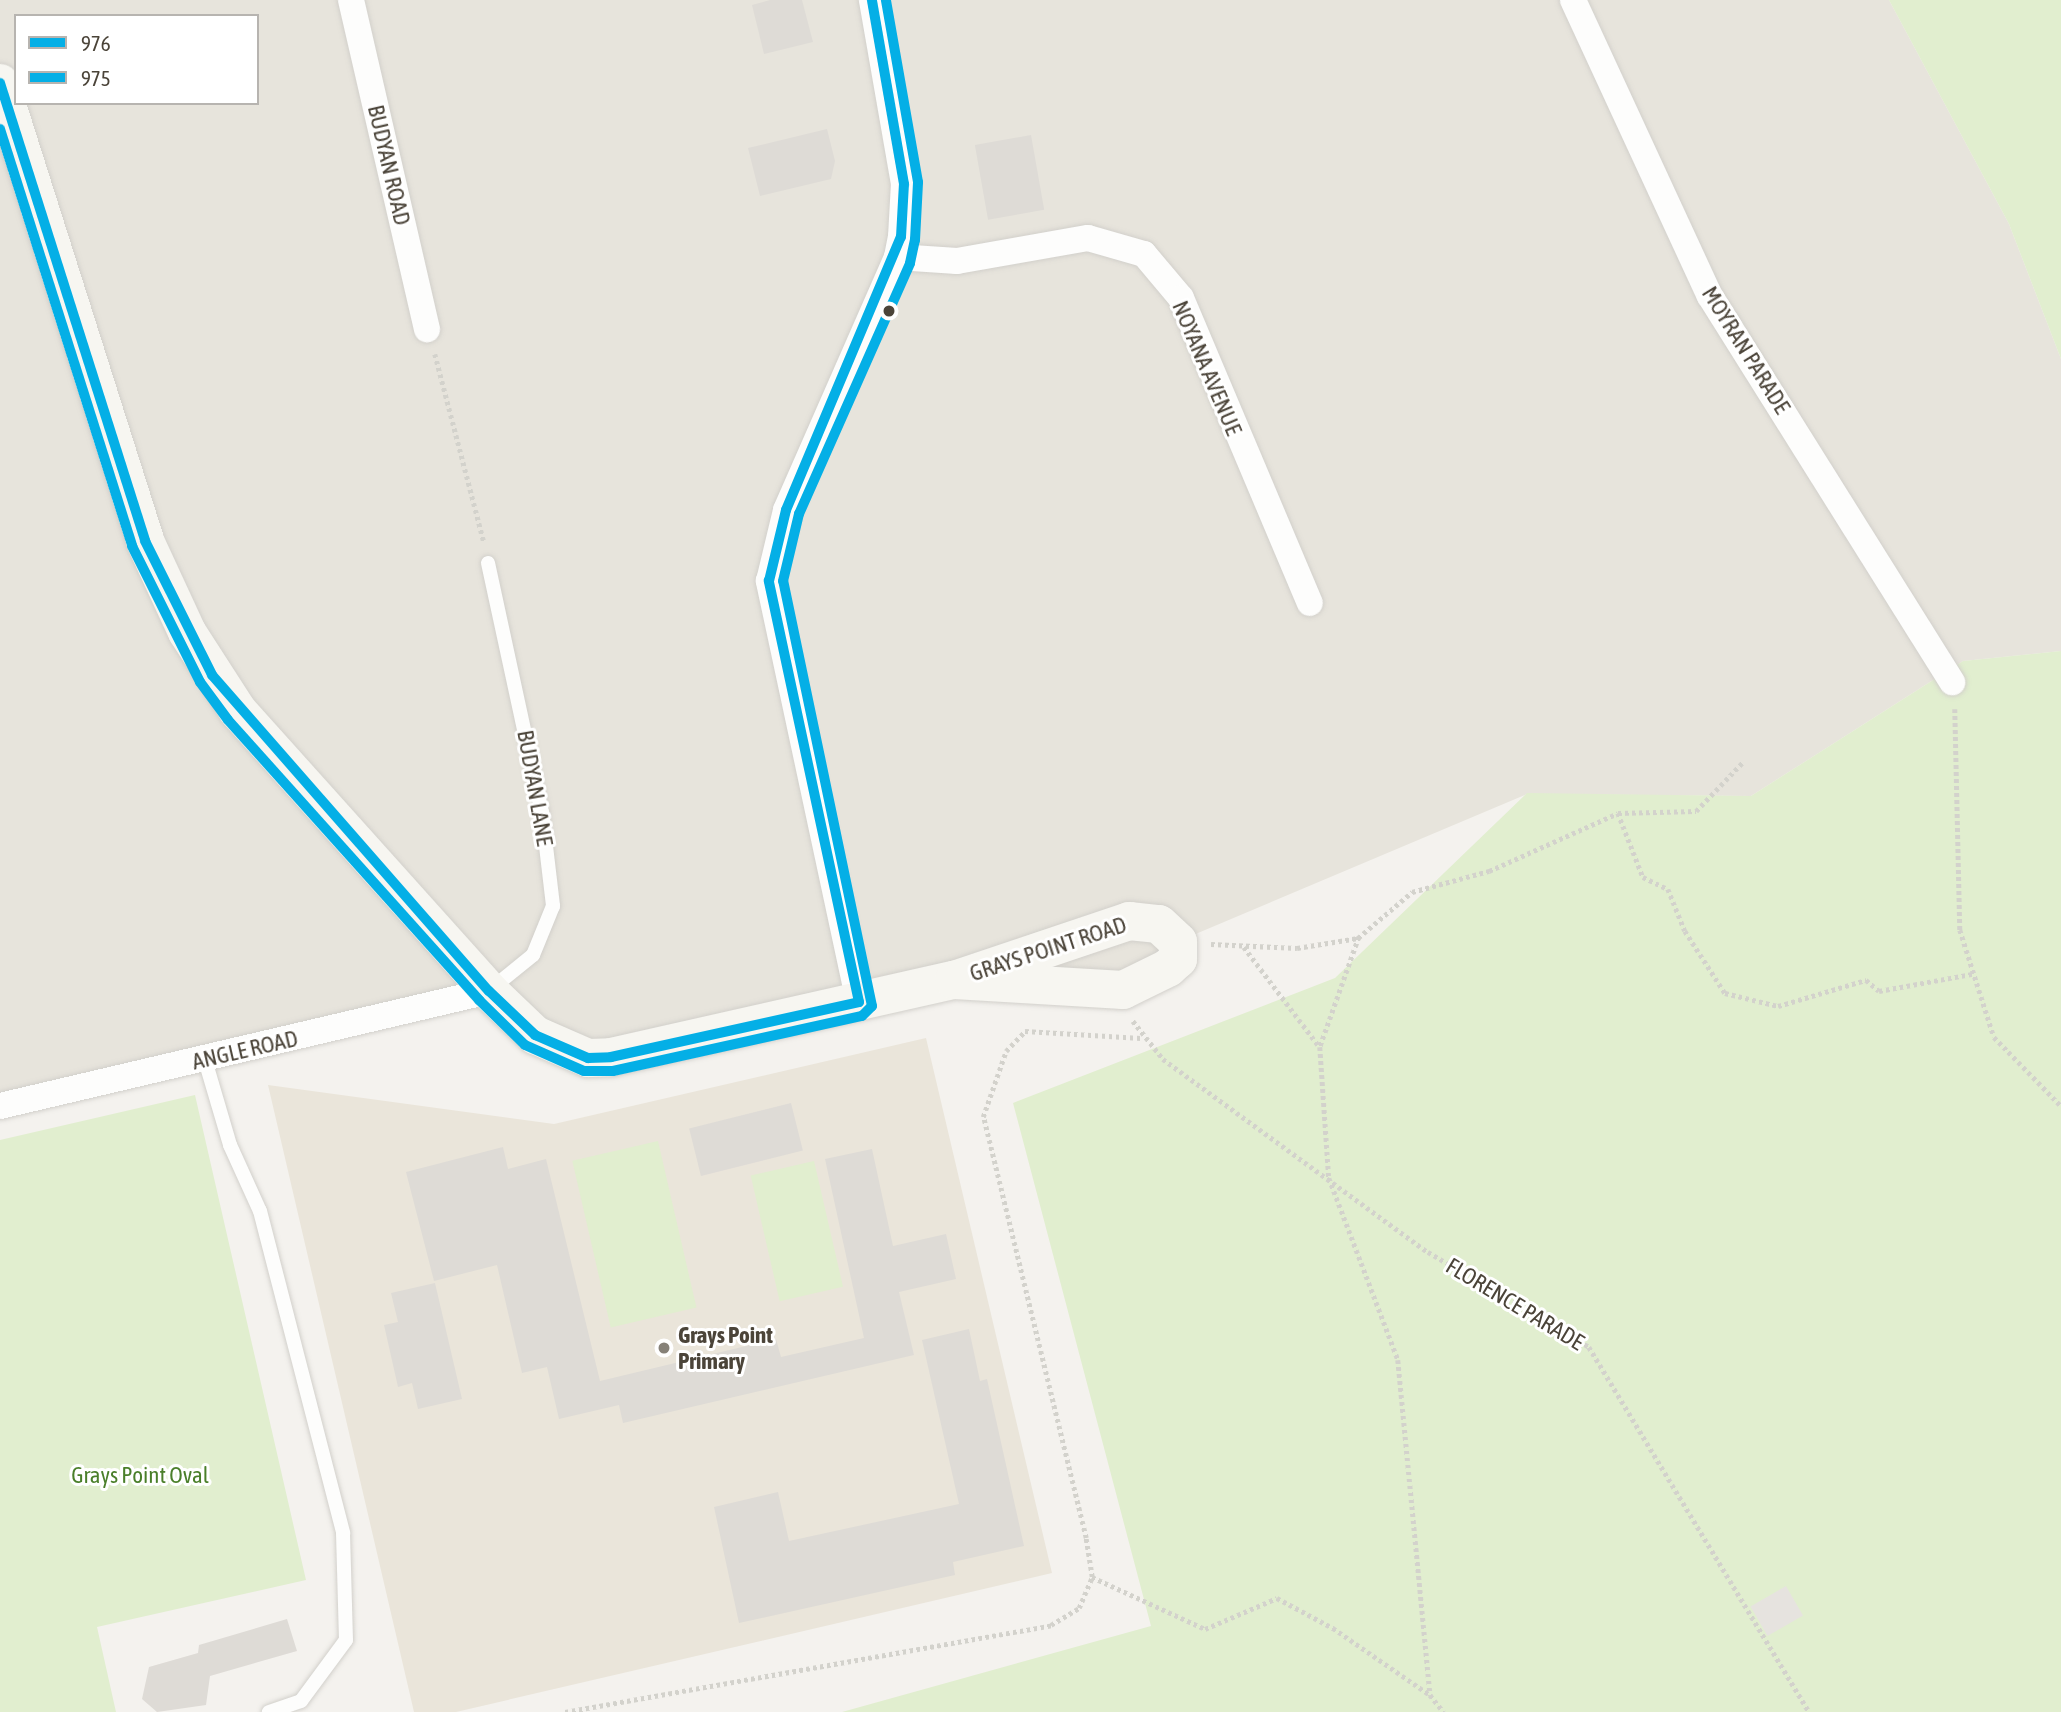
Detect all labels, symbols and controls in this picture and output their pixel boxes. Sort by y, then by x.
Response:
legend [14,14,259,105]
text: 976 [81,31,111,55]
text: 975 [81,66,111,90]
street label: BUDYAN ROAD [362,102,416,228]
street label: MOYRAN PARADE [1696,281,1796,419]
street label: NOYANA AVENUE [1166,297,1248,439]
unlabelled marker [882,304,896,318]
street label: BUDYAN LANE [511,728,559,848]
street label: GRAYS POINT ROAD [966,911,1130,987]
street label: ANGLE ROAD [189,1024,301,1076]
street label: FLORENCE PARADE [1441,1252,1589,1356]
place label: Grays Point Primary [678,1321,773,1375]
marker: Grays Point Primary [656,1340,672,1356]
park label: Grays Point Oval [71,1461,209,1489]

